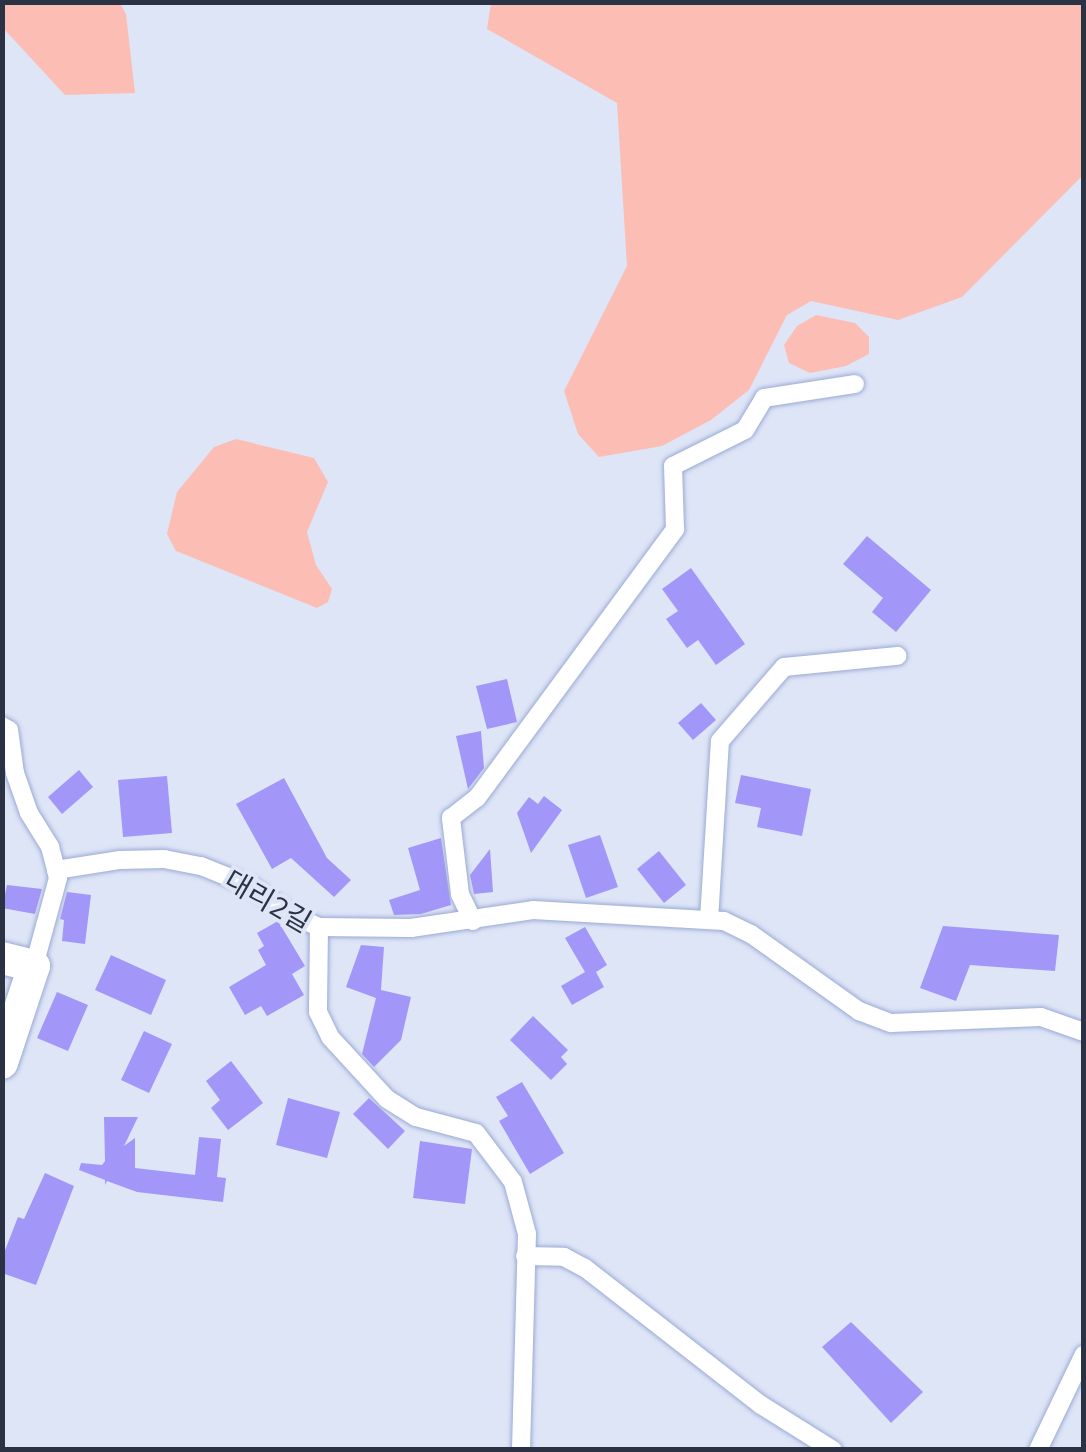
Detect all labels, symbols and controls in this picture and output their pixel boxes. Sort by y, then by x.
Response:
street label: 대리2길 [219,863,317,939]

